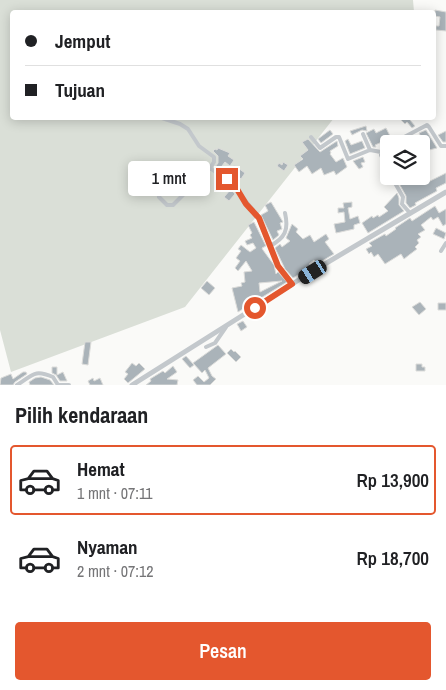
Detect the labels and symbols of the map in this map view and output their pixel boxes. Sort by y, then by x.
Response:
callout: 1 mnt [127,162,210,196]
route end [216,168,238,190]
car [296,258,329,286]
route start [244,297,266,319]

